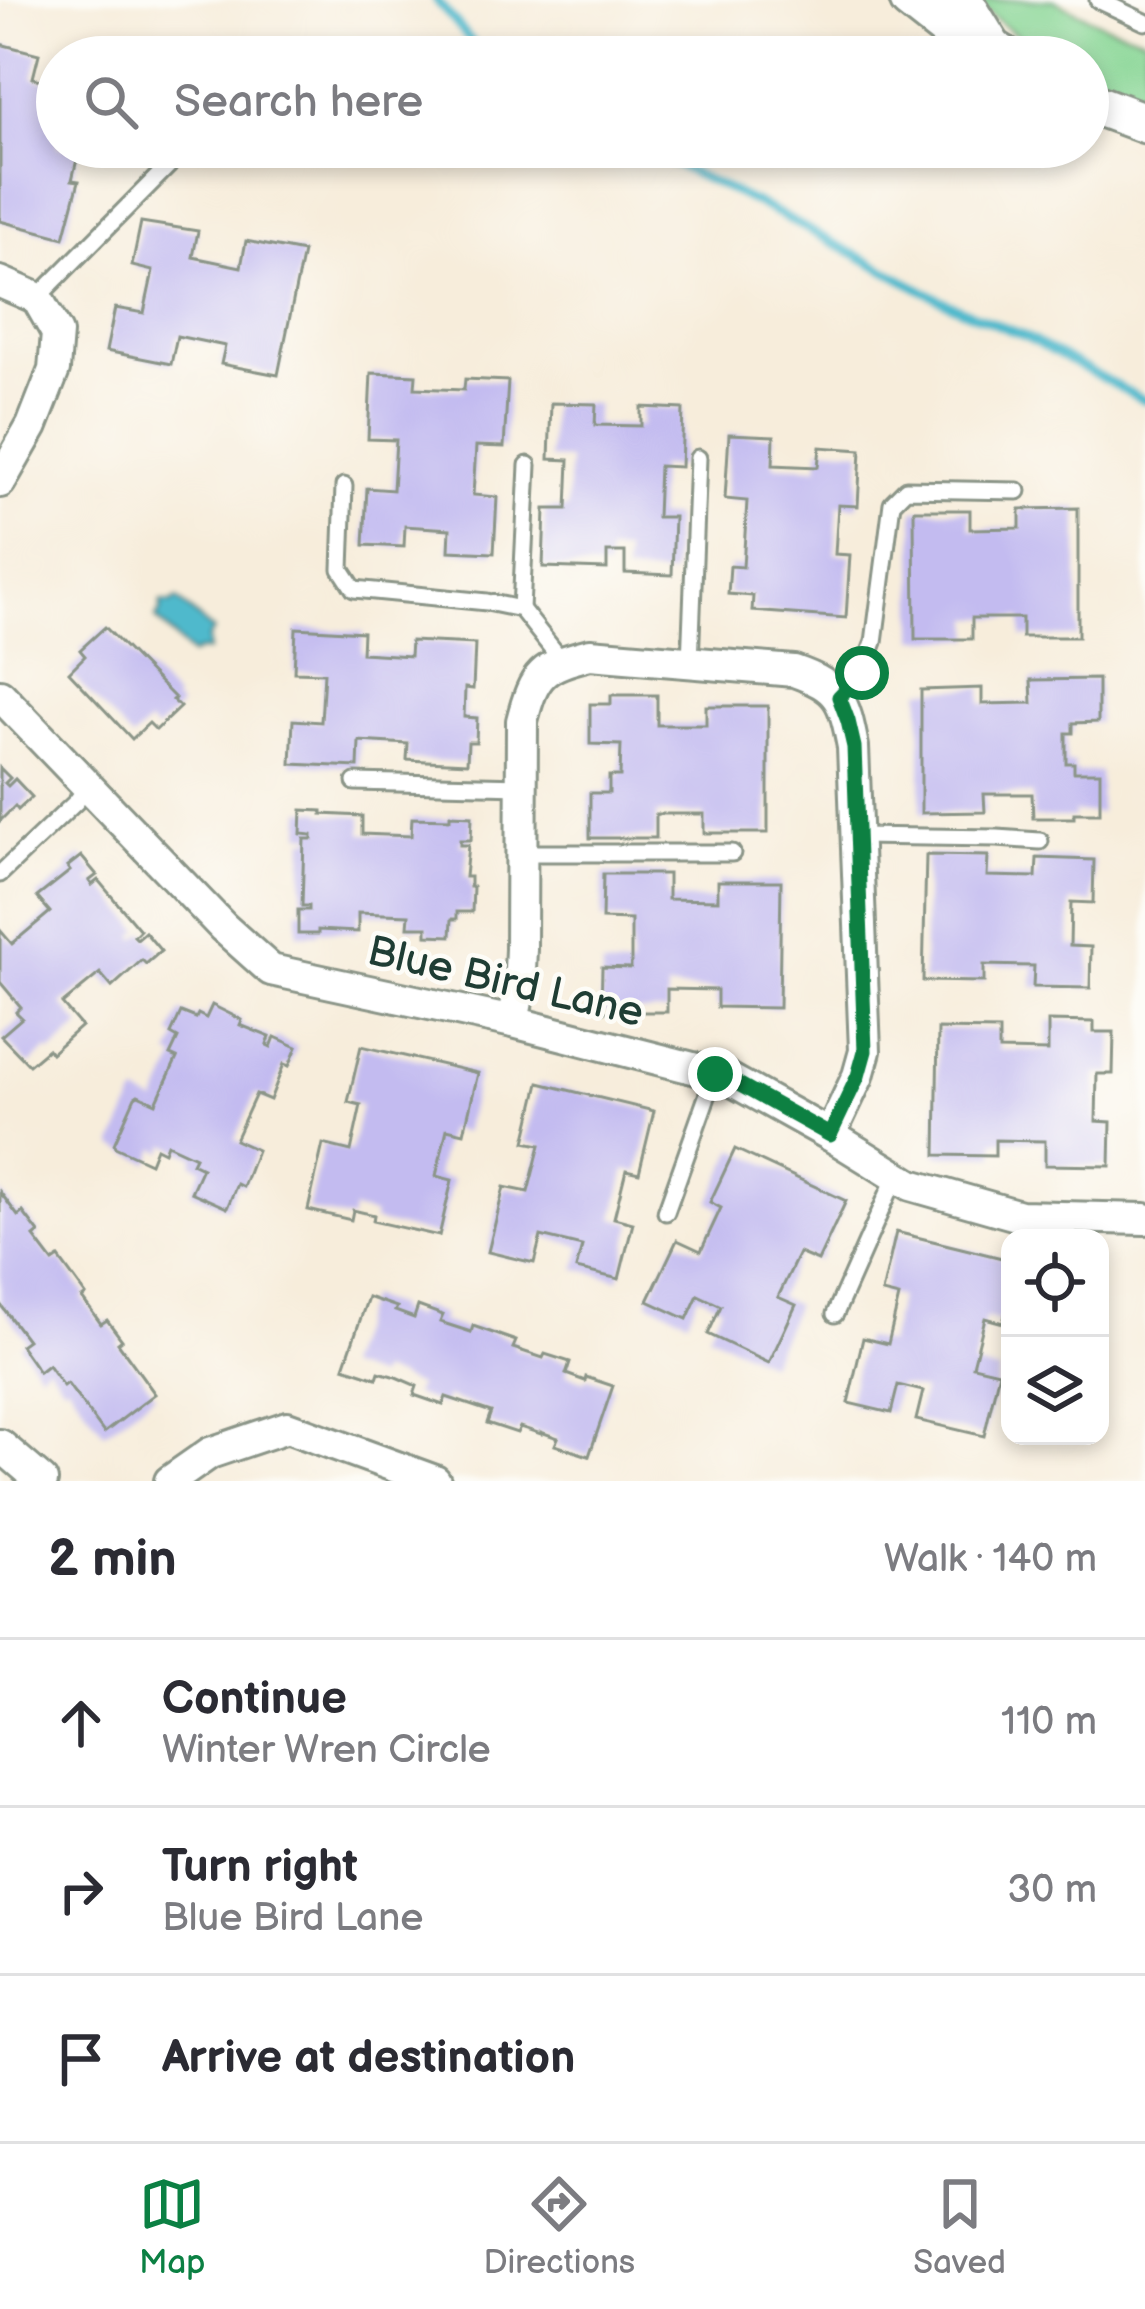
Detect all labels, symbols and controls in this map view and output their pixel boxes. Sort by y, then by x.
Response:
search box [36,36,1109,168]
icon: search [78,69,144,135]
text: Search here [174,75,423,130]
route start [835,646,889,700]
street label: Blue Bird Lane [363,926,648,1039]
route end [688,1047,742,1101]
map controls [1001,1229,1109,1445]
button: locate [1001,1229,1109,1337]
button: layers [1001,1337,1109,1445]
text: 2 min [48,1529,177,1590]
text: Walk · 140 m [884,1536,1097,1583]
text: Continue [162,1672,347,1727]
icon: ahead [48,1690,114,1756]
text: 110 m [1001,1699,1097,1746]
text: Winter Wren Circle [162,1727,491,1774]
text: Turn right [162,1840,358,1895]
icon: right [48,1858,114,1924]
text: 30 m [1007,1867,1097,1914]
text: Blue Bird Lane [162,1895,423,1942]
icon: arrive [48,2026,114,2092]
text: Arrive at destination [162,2031,575,2086]
tab: Map [139,2171,205,2283]
tab: Directions [484,2171,635,2283]
tab: Saved [913,2171,1006,2283]

